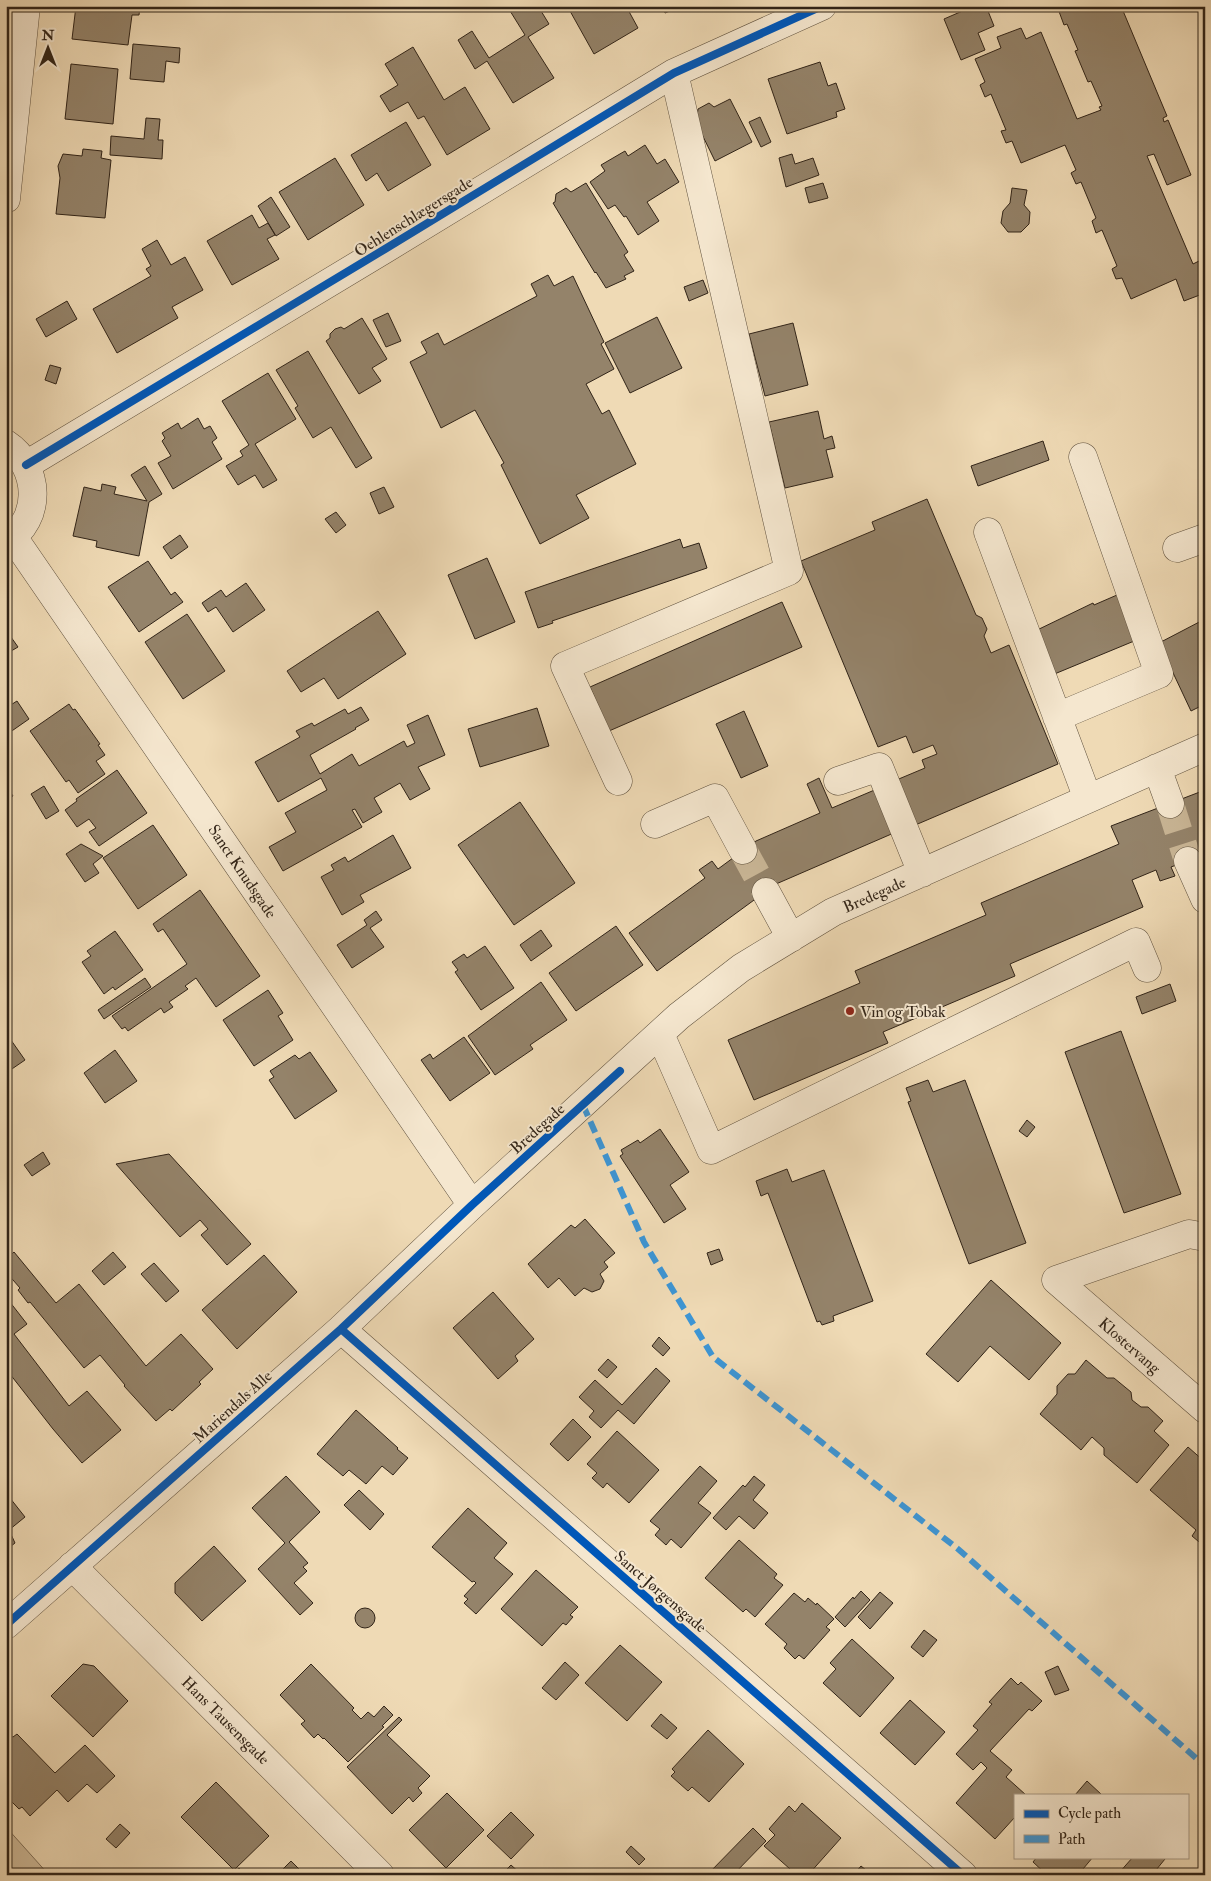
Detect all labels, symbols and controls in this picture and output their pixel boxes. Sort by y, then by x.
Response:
north arrow [22,22,72,72]
text: N [41,27,55,44]
street label: Oehlenschlægersgade [350,172,477,261]
street label: Sanct Knudsgade [204,821,281,922]
street label: Bredegade [840,872,909,918]
place label: Vin og Tobak [860,1002,946,1022]
marker: Vin og Tobak [844,1005,856,1017]
street label: Bredegade [506,1099,569,1158]
street label: Klostervang [1094,1313,1165,1379]
street label: Mariendals Alle [189,1366,277,1447]
street label: Sanct Jørgensgade [609,1546,711,1638]
street label: Hans Tausensgade [177,1672,274,1769]
legend [1014,1794,1188,1858]
text: Cycle path [1058,1804,1121,1824]
text: Path [1058,1830,1085,1849]

